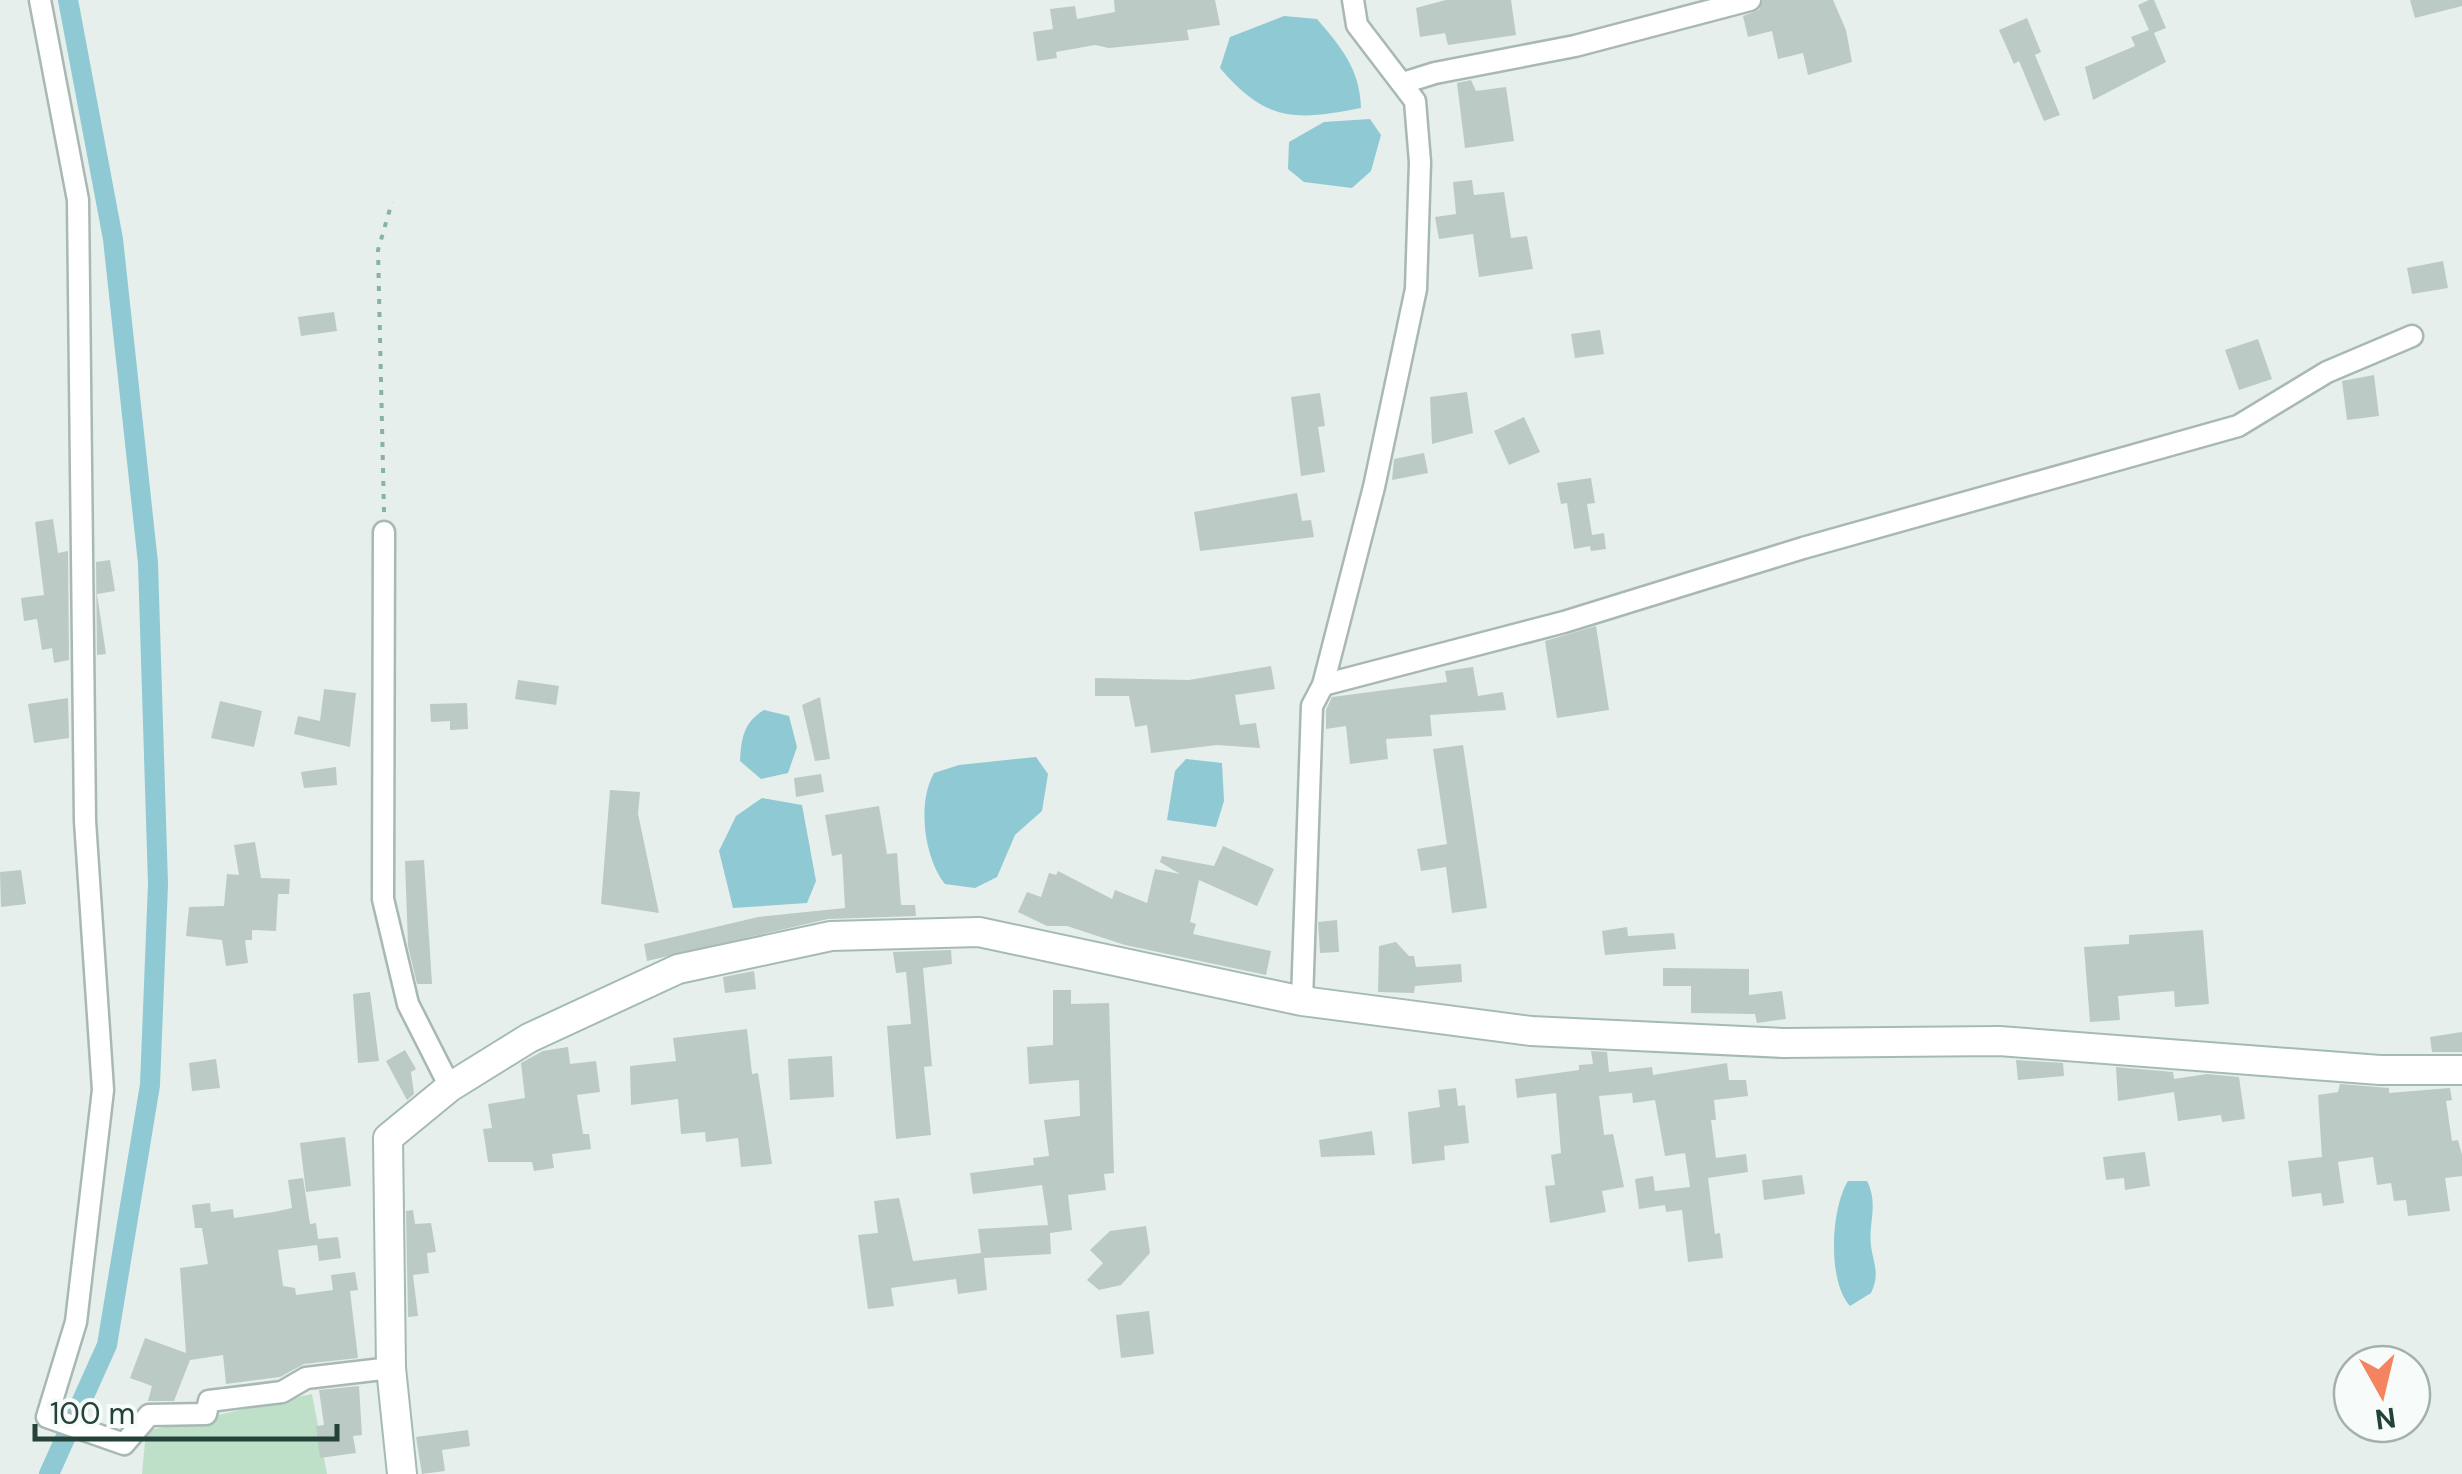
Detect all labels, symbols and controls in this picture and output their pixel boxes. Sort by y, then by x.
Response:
north arrow [2332,1344,2432,1444]
scale bar [35,1379,338,1441]
text: 100 m [50,1394,135,1433]
text: N [2373,1399,2398,1438]

